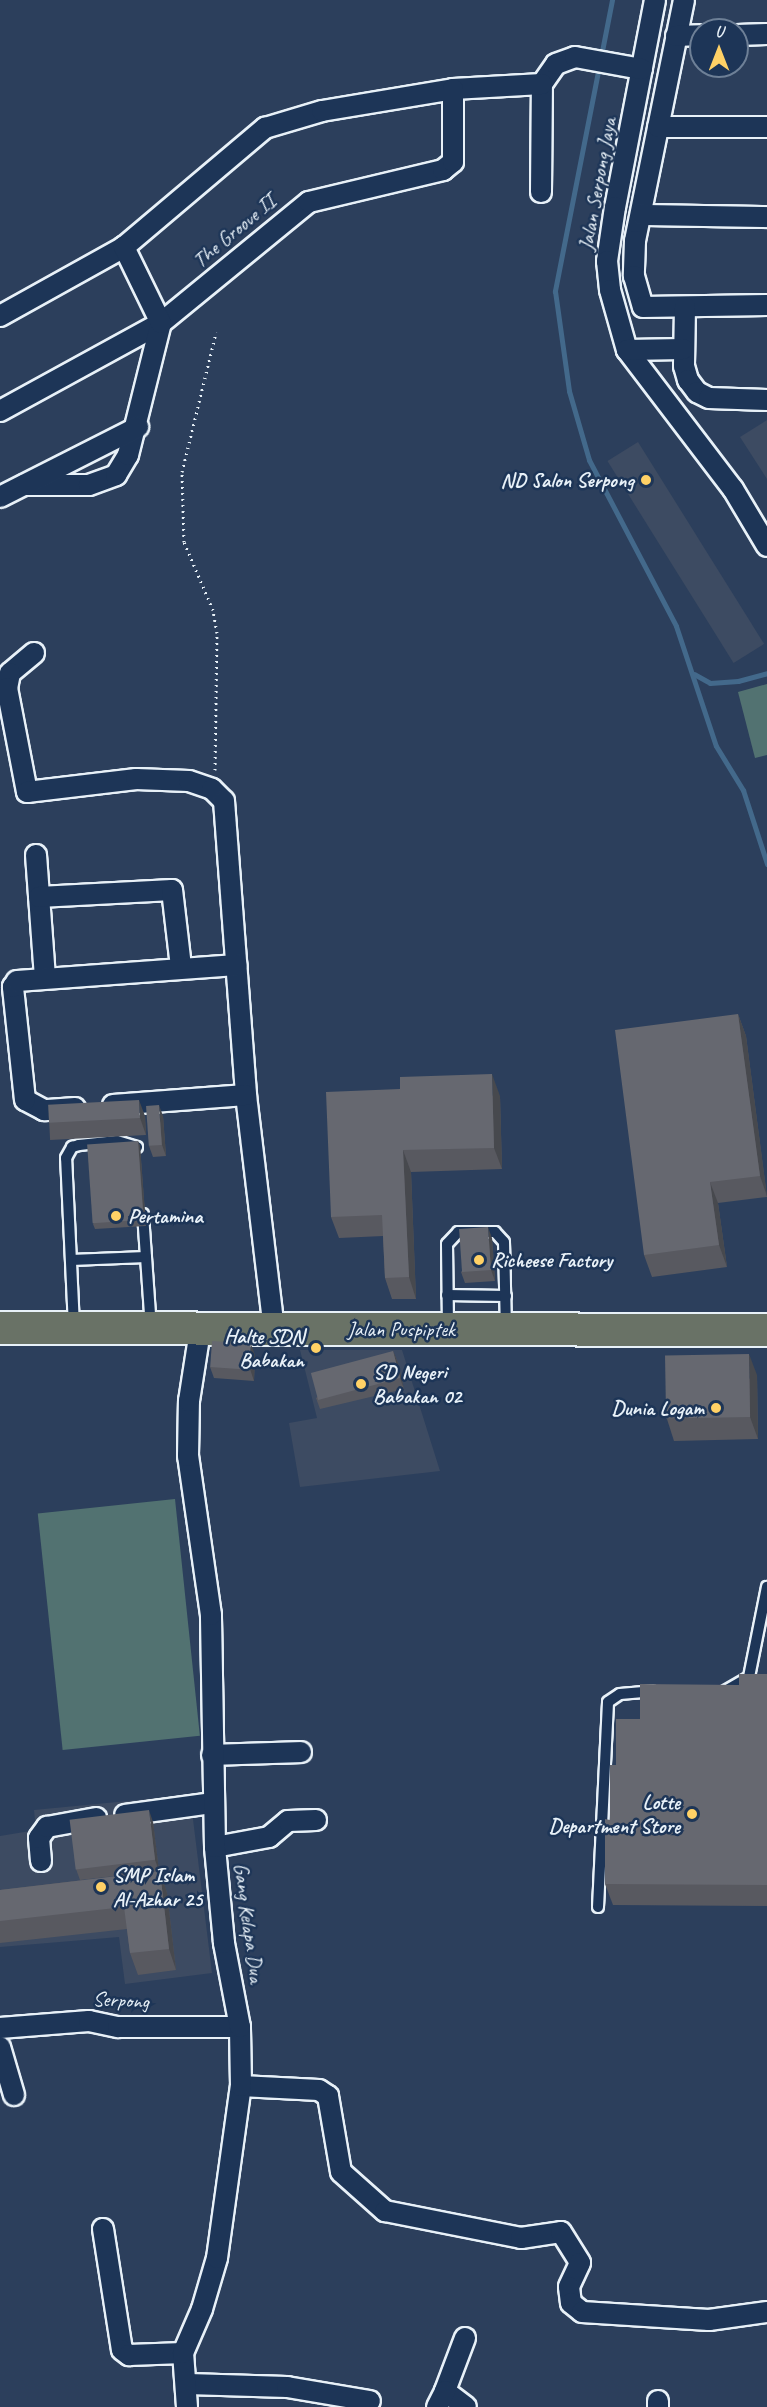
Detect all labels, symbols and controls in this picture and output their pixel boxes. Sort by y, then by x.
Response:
north arrow [689,18,749,78]
text: U [715,22,723,42]
street label: Jalan Serpong Jaya [573,116,621,252]
street label: The Groove II [187,189,281,273]
place label: ND Salon Serpong [501,467,634,493]
marker: ND Salon Serpong [639,473,653,487]
place label: Pertamina [128,1203,203,1229]
marker: Pertamina [109,1209,123,1223]
place label: Richeese Factory [491,1247,613,1273]
marker: Richeese Factory [472,1253,486,1267]
street label: Jalan Puspiptek [347,1316,455,1342]
place label: Halte SDN Babakan [225,1323,304,1373]
marker: Halte SDN Babakan [309,1341,323,1355]
place label: SD Negeri Babakan 02 [373,1359,462,1409]
marker: SD Negeri Babakan 02 [354,1377,368,1391]
place label: Dunia Logam [611,1395,704,1421]
marker: Dunia Logam [709,1401,723,1415]
place label: Lotte Department Store [549,1789,680,1839]
marker: Lotte Department Store [685,1807,699,1821]
place label: SMP Islam Al-Azhar 25 [113,1862,202,1912]
street label: Gang Kelapa Dua [228,1862,270,1984]
marker: SMP Islam Al-Azhar 25 [94,1880,108,1894]
street label: Serpong [92,1986,150,2014]

